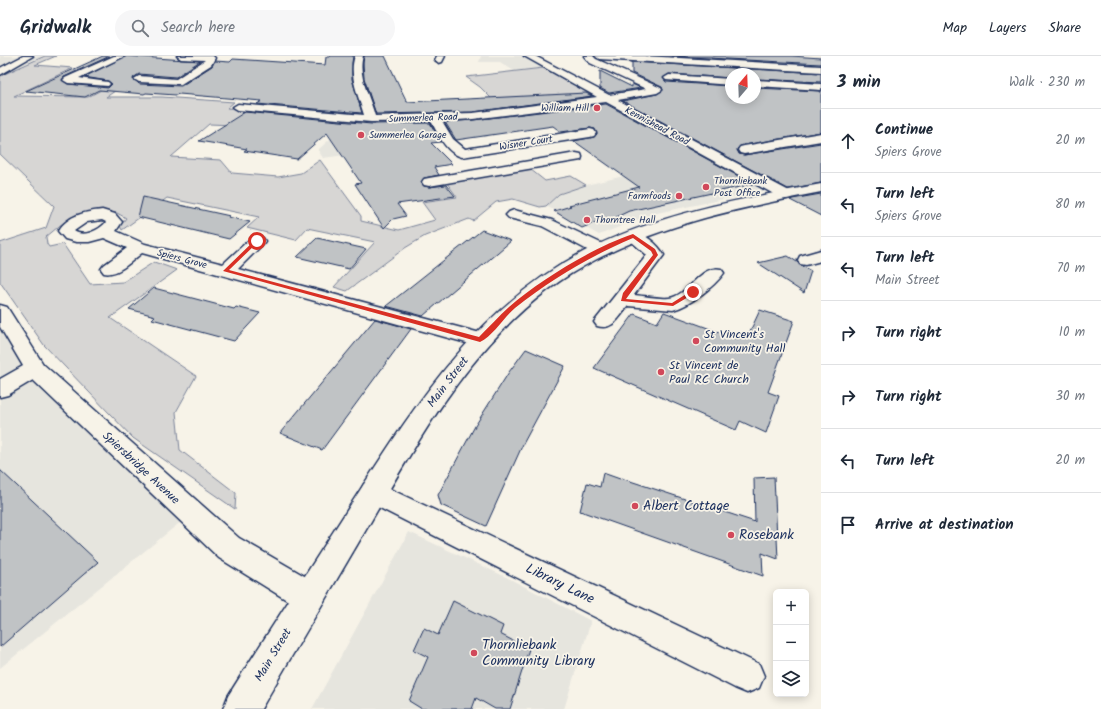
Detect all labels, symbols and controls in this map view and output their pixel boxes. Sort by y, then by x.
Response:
search box [115,10,395,46]
text: Gridwalk [20,13,91,43]
text: Search here [161,16,235,40]
icon: search [129,17,151,39]
text: Map [943,17,967,39]
text: Layers [989,17,1027,39]
text: Share [1049,17,1081,39]
north arrow [725,68,761,104]
text: 3 min [837,69,881,96]
text: Walk · 230 m [1009,72,1085,93]
place label: William Hill [541,100,590,116]
street label: Kennishead Road [622,102,693,150]
marker: William Hill [592,103,602,113]
street label: Summerlea Road [388,109,459,127]
text: Continue [875,118,933,142]
place label: Summerlea Garage [369,127,447,143]
marker: Summerlea Garage [356,130,366,140]
icon: ahead [837,130,859,152]
text: 20 m [1055,130,1085,151]
street label: Wisner Court [498,131,554,155]
text: Spiers Grove [875,142,942,163]
place label: Thornliebank Post Office [714,173,767,201]
marker: Thornliebank Post Office [701,182,711,192]
text: Turn left [875,182,935,206]
place label: Farmfoods [628,188,672,204]
marker: Farmfoods [674,191,684,201]
icon: left [837,194,859,216]
text: 80 m [1055,194,1085,215]
text: Spiers Grove [875,206,942,227]
place label: Thorntree Hall [595,212,656,228]
marker: Thorntree Hall [582,215,592,225]
route start [248,232,266,250]
street label: Spiers Grove [155,245,209,273]
text: Turn left [875,246,935,270]
icon: left [837,258,859,280]
text: 70 m [1057,258,1085,279]
text: Main Street [875,270,940,291]
route end [684,283,702,301]
text: Turn right [875,321,942,345]
icon: right [837,322,859,344]
text: 10 m [1059,322,1085,343]
place label: St Vincent's Community Hall [704,325,785,358]
marker: St Vincent's Community Hall [691,336,701,346]
street label: Main Street [422,352,474,412]
place label: St Vincent de Paul RC Church [669,356,749,389]
marker: St Vincent de Paul RC Church [656,367,666,377]
text: Turn right [875,385,942,409]
icon: right [837,386,859,408]
text: 30 m [1056,386,1085,407]
street label: Spiersbridge Avenue [98,427,184,509]
text: Turn left [875,449,935,473]
icon: left [837,450,859,472]
text: 20 m [1055,450,1085,471]
place label: Albert Cottage [643,495,730,517]
marker: Albert Cottage [630,501,640,511]
text: Arrive at destination [875,513,1014,537]
icon: arrive [837,514,859,536]
place label: Rosebank [739,524,794,546]
marker: Rosebank [726,530,736,540]
street label: Library Lane [522,558,599,610]
map controls [773,589,809,697]
button: + [773,589,809,625]
street label: Main Street [250,624,297,685]
button: − [773,625,809,661]
place label: Thornliebank Community Library [482,634,595,672]
marker: Thornliebank Community Library [469,648,479,658]
button: layers [773,661,809,697]

